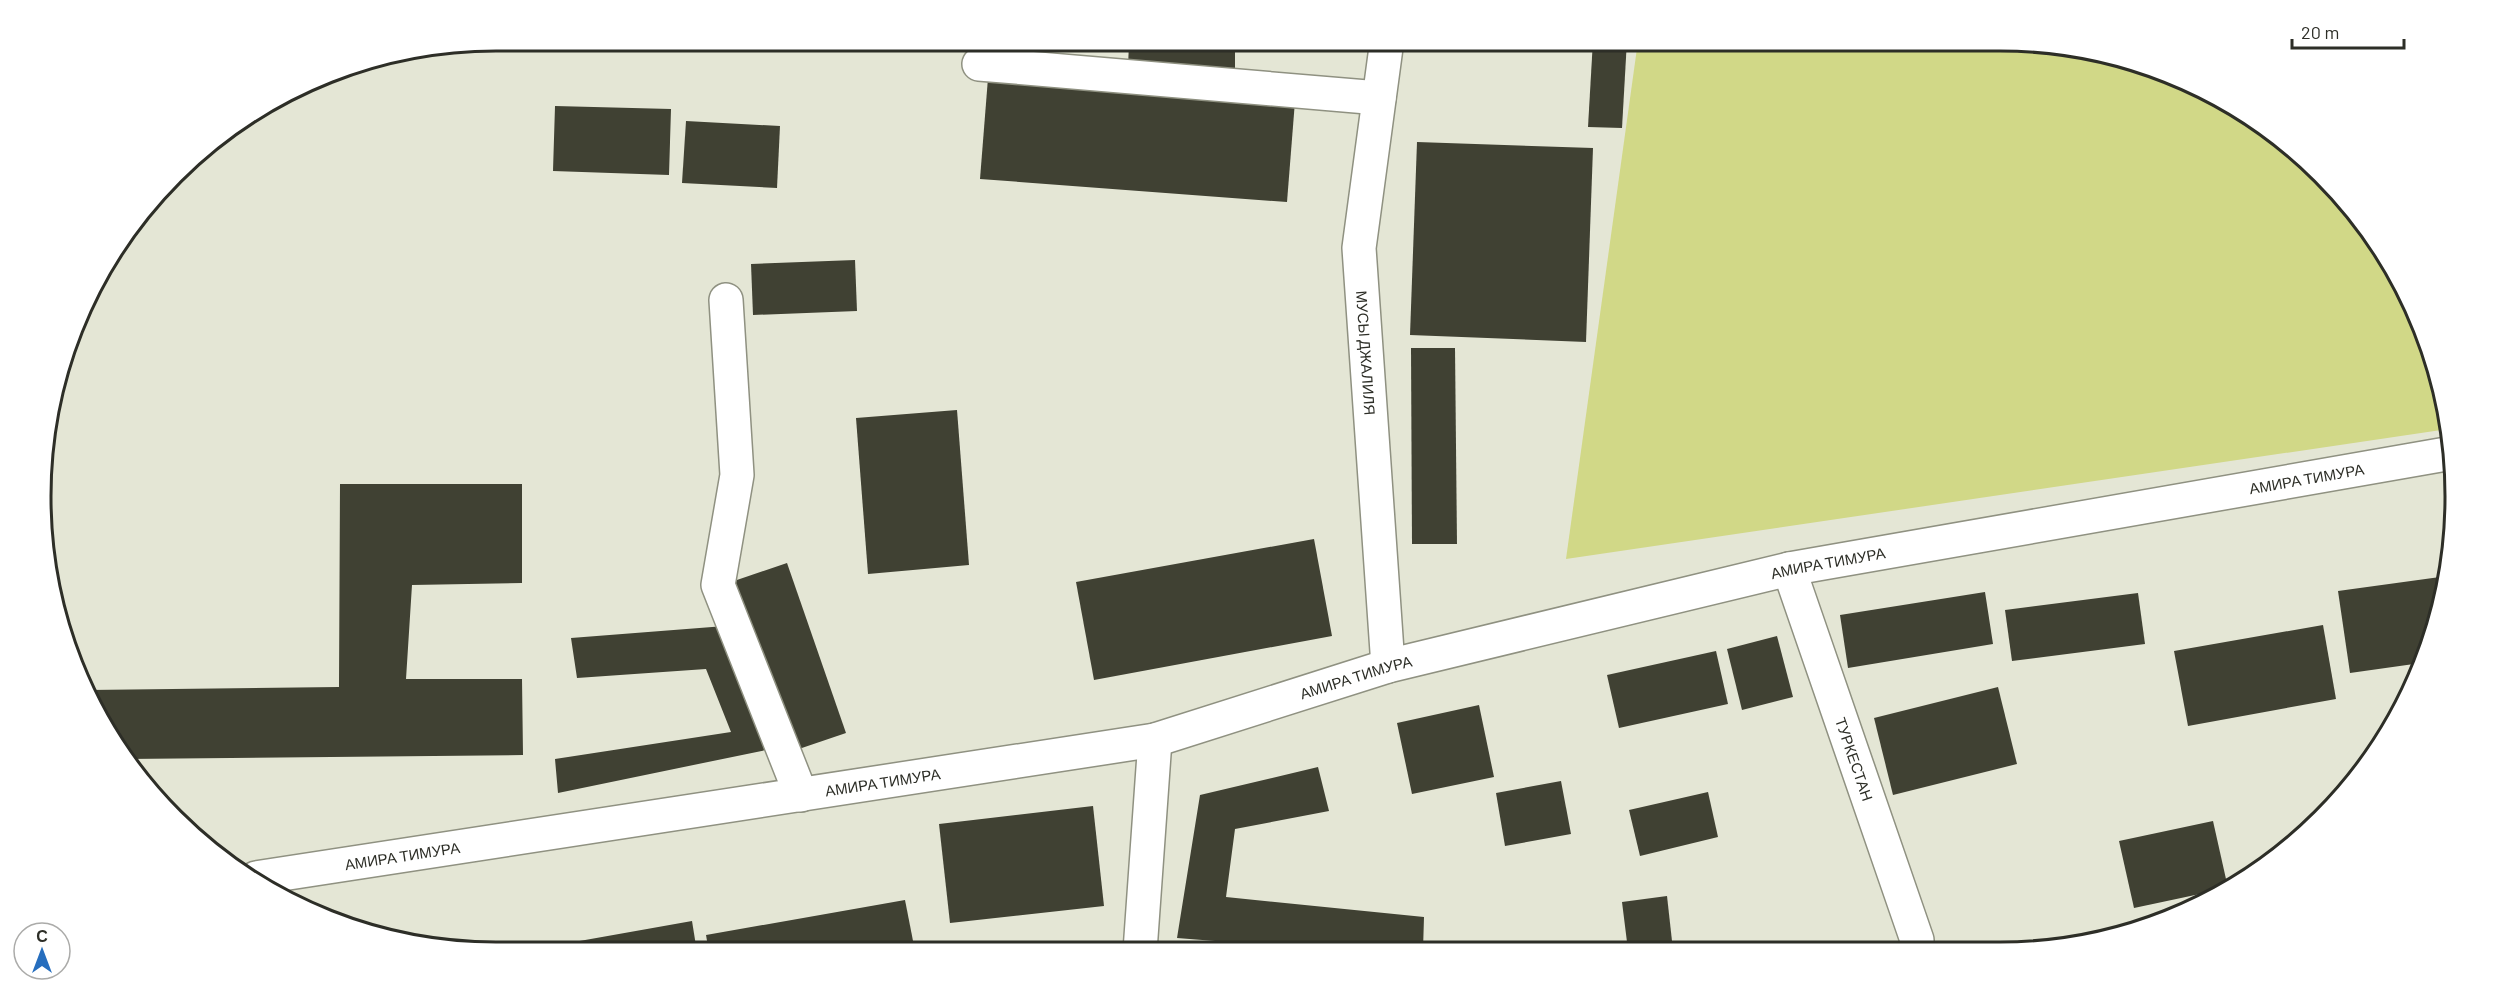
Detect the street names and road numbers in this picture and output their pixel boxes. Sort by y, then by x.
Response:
street label: МУСЫ ДЖАЛИЛЯ [1353,290,1380,416]
street label: АМИРА ТИМУРА [2248,460,2365,497]
street label: АМИРА ТИМУРА [1769,543,1887,582]
street label: АМИРА ТИМУРА [1297,652,1414,702]
street label: ТУРКЕСТАН [1832,715,1877,803]
street label: АМИРА ТИМУРА [824,764,942,800]
street label: АМИРА ТИМУРА [343,838,461,873]

